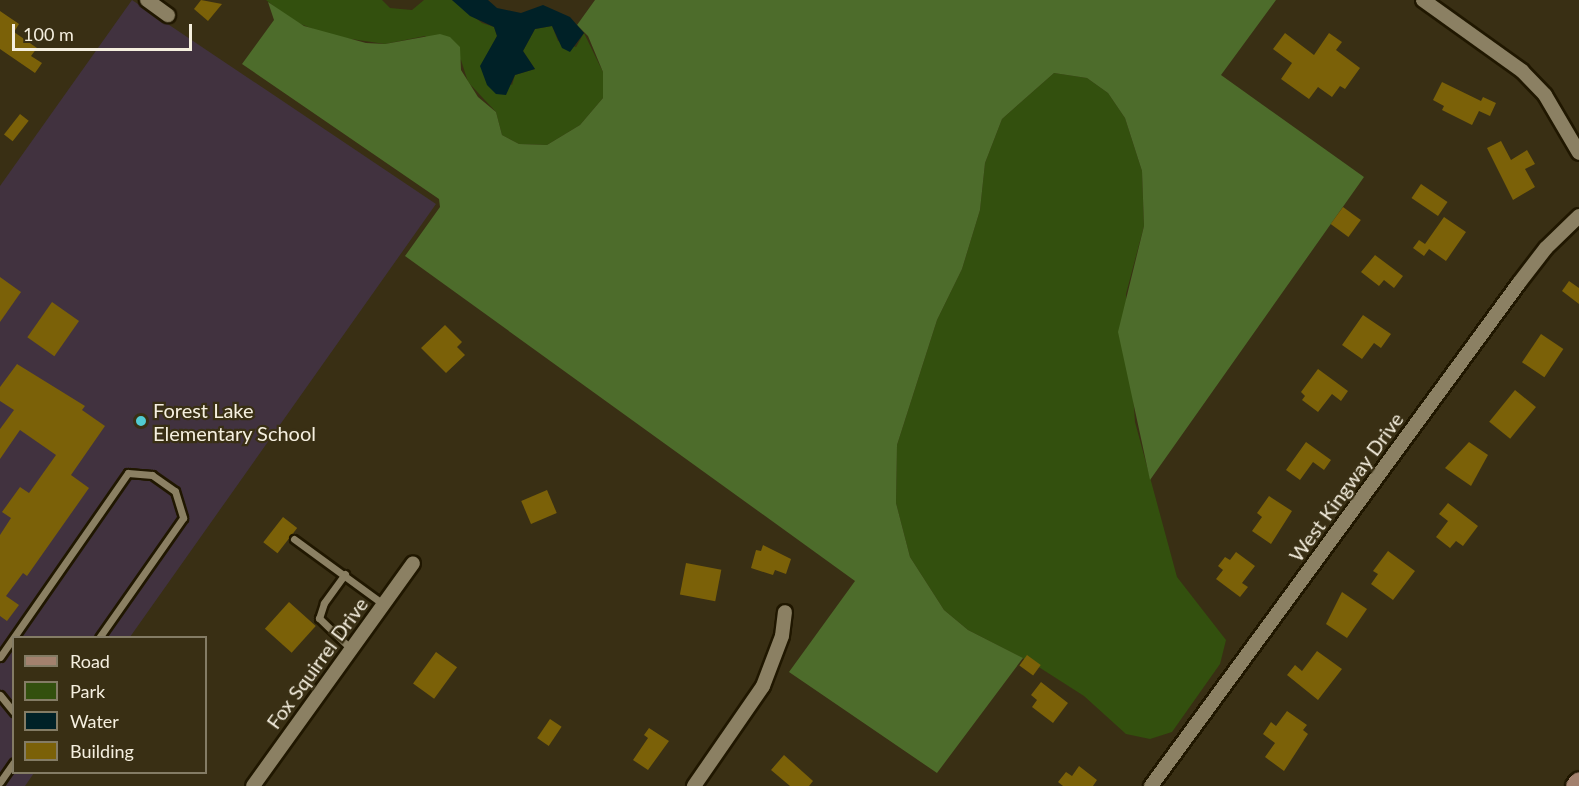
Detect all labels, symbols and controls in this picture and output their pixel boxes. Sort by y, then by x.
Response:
scale bar [15,12,195,50]
text: 100 m [23,23,74,45]
place label: Forest Lake Elementary School [153,398,316,445]
street label: West Kingway Drive [1284,407,1408,567]
marker: Forest Lake Elementary School [134,414,148,428]
street label: Fox Squirrel Drive [261,593,373,733]
legend [12,636,207,774]
text: Road [70,650,110,672]
text: Park [70,680,105,702]
text: Water [70,710,119,732]
text: Building [70,740,134,762]

